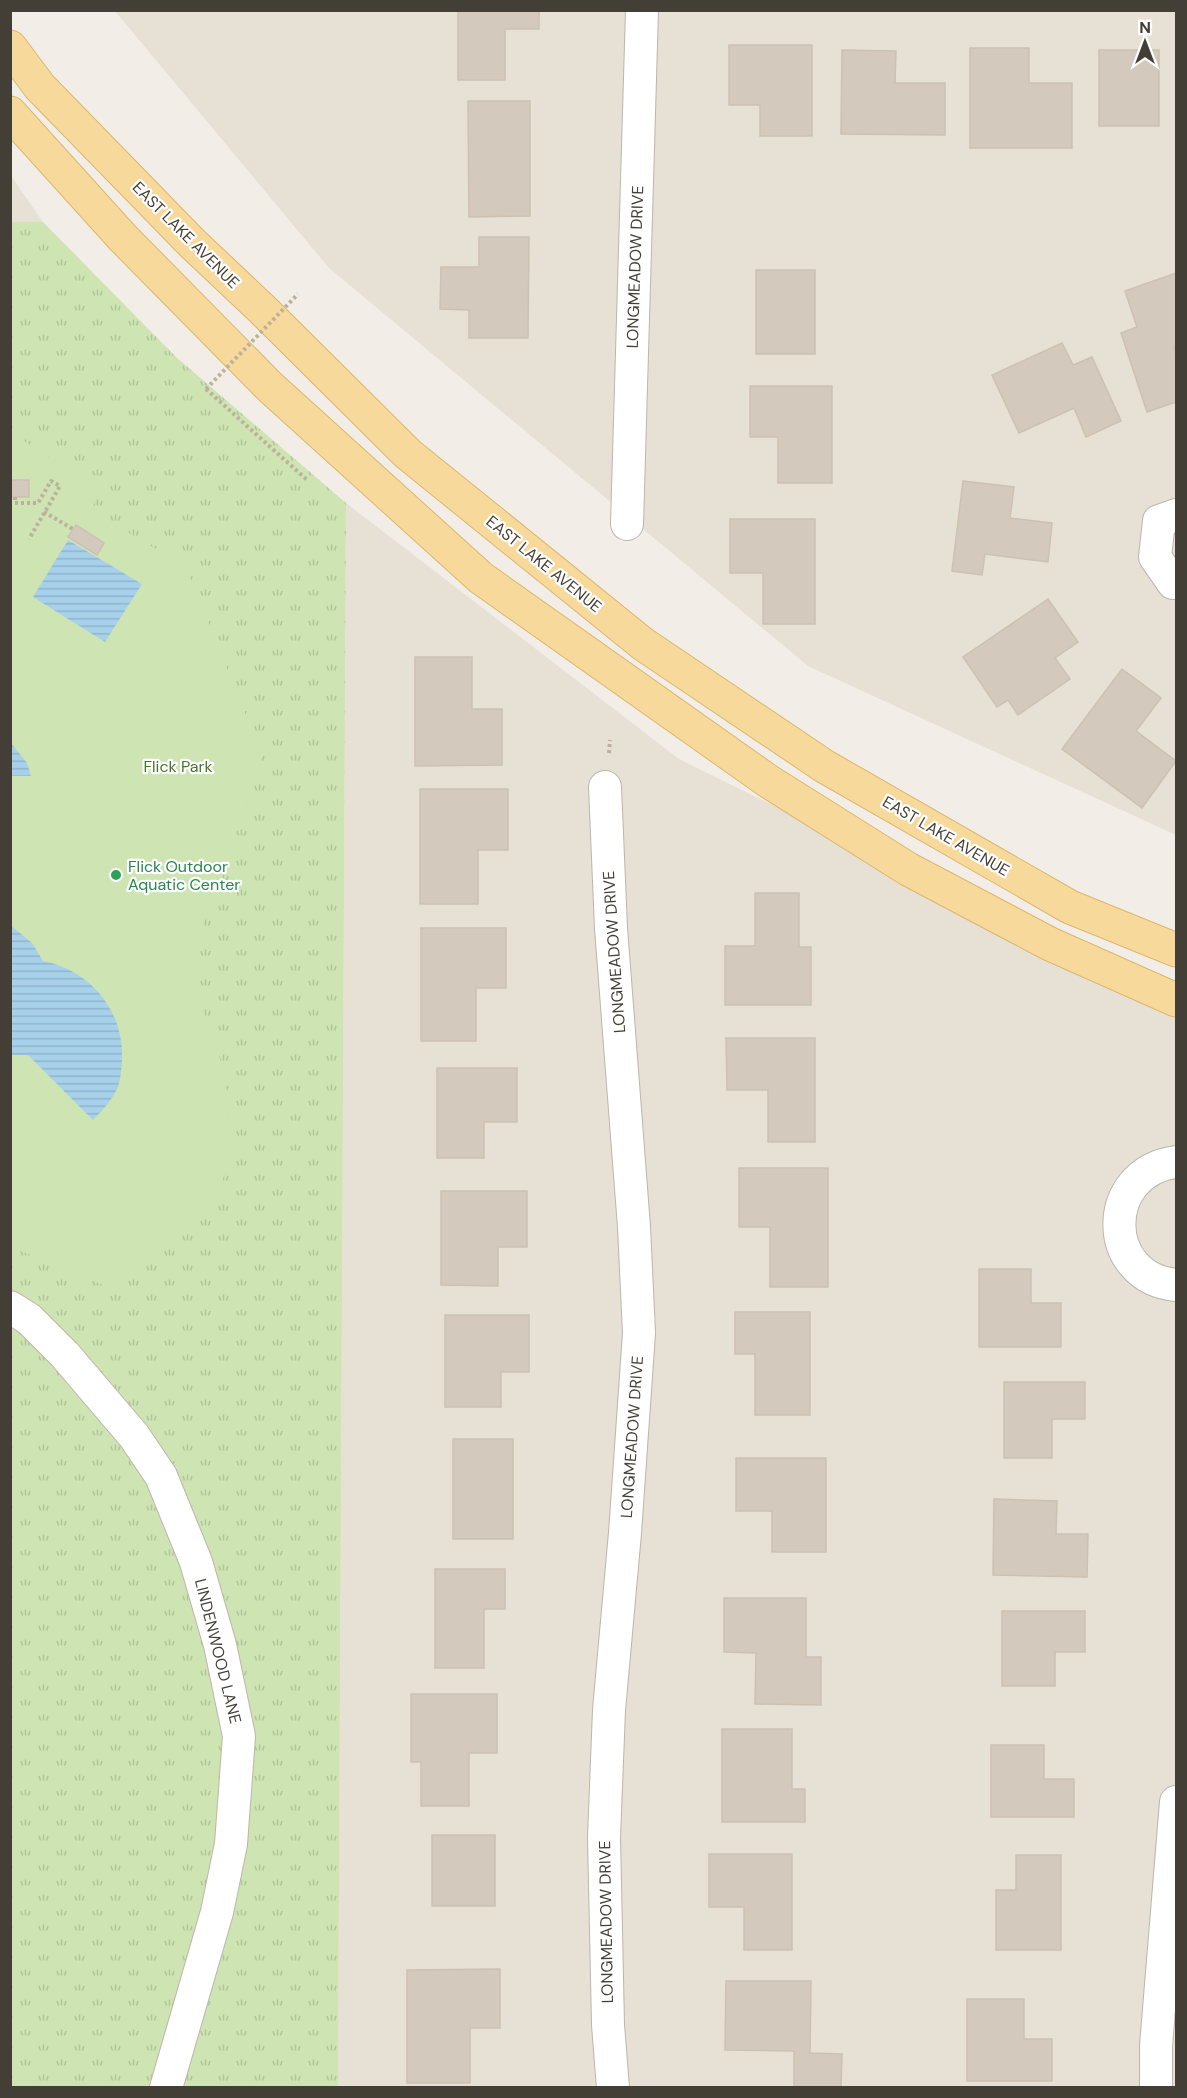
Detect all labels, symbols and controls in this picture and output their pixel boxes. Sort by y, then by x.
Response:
north arrow [1115,12,1175,72]
text: N [1139,17,1151,38]
street label: EAST LAKE AVENUE [128,177,244,293]
street label: LONGMEADOW DRIVE [622,185,648,349]
street label: EAST LAKE AVENUE [482,511,606,617]
park label: Flick Park [143,756,213,777]
street label: EAST LAKE AVENUE [879,791,1013,881]
place label: Flick Outdoor Aquatic Center [128,856,240,895]
marker: Flick Outdoor Aquatic Center [109,868,123,882]
street label: LONGMEADOW DRIVE [598,870,630,1034]
street label: LONGMEADOW DRIVE [616,1355,648,1519]
street label: LINDENWOOD LANE [190,1576,246,1726]
street label: LONGMEADOW DRIVE [594,1840,618,2004]

